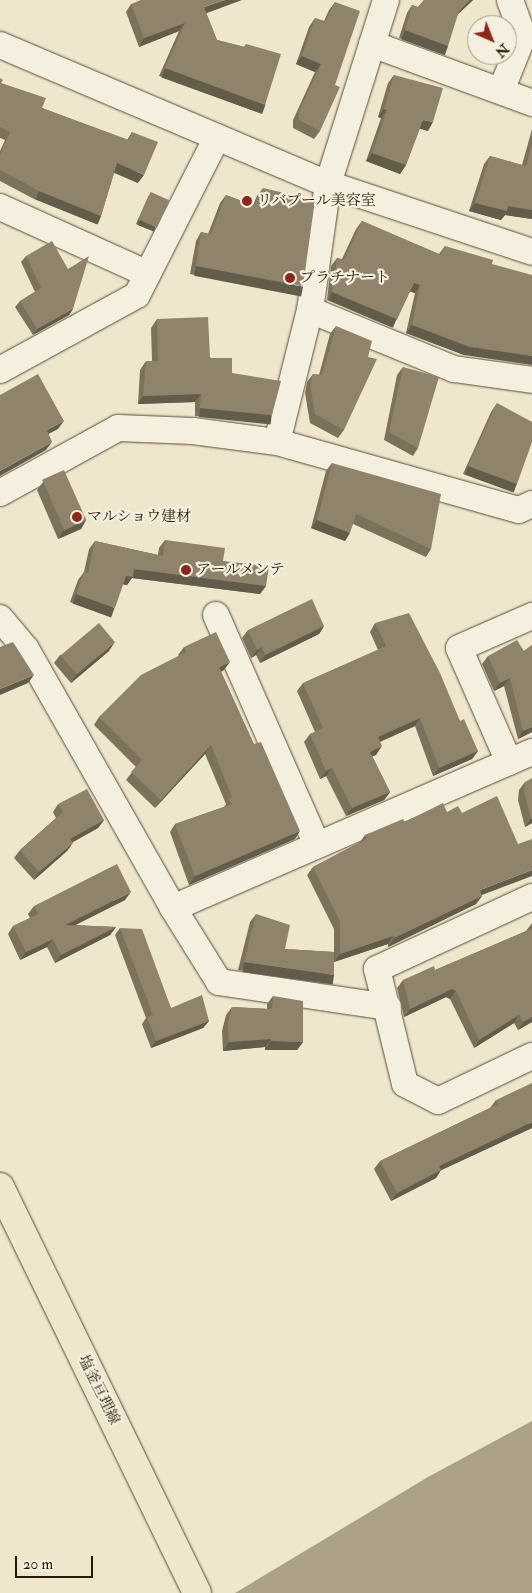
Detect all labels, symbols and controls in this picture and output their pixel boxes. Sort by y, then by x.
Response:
north arrow [467,15,517,65]
text: N [492,40,512,61]
place label: リバプール美容室 [257,192,377,210]
marker: リバプール美容室 [241,195,253,207]
place label: プラチナート [300,269,390,287]
marker: プラチナート [284,272,296,284]
place label: マルショウ建材 [87,508,192,526]
marker: マルショウ建材 [71,511,83,523]
place label: アールメンテ [196,561,286,579]
marker: アールメンテ [180,564,192,576]
street label: 塩釜亘理線 [74,1352,124,1428]
scale bar [18,1546,95,1578]
text: 20 m [23,1555,53,1574]

